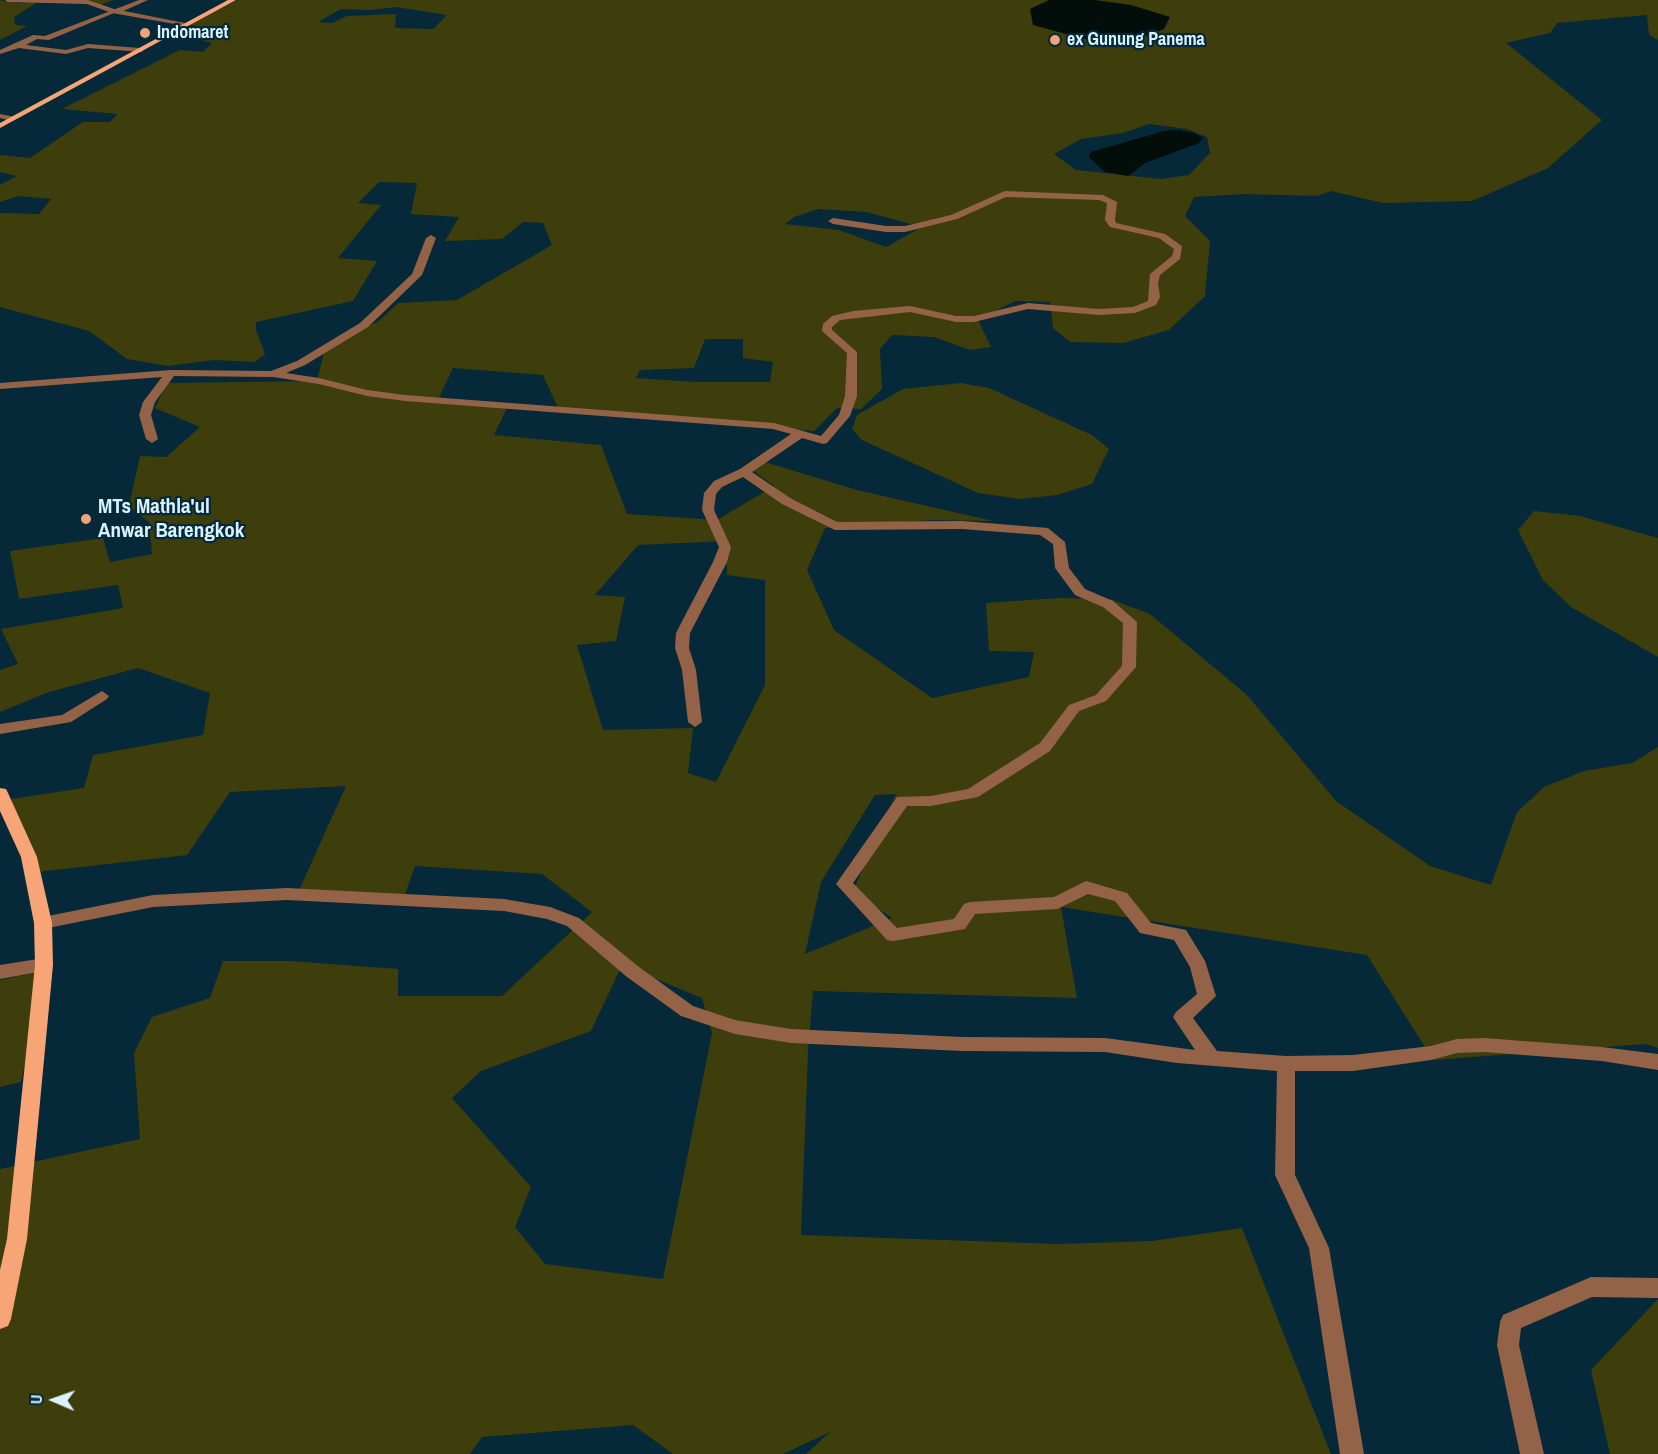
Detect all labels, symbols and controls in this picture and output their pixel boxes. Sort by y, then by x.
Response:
place label: Indomaret [157,22,228,44]
marker: Indomaret [138,26,152,40]
place label: ex Gunung Panema [1067,29,1205,51]
marker: ex Gunung Panema [1048,33,1062,47]
place label: MTs Mathla'ul Anwar Barengkok [98,494,244,544]
marker: MTs Mathla'ul Anwar Barengkok [79,512,93,526]
north arrow [24,1370,84,1430]
text: U [25,1394,47,1405]

